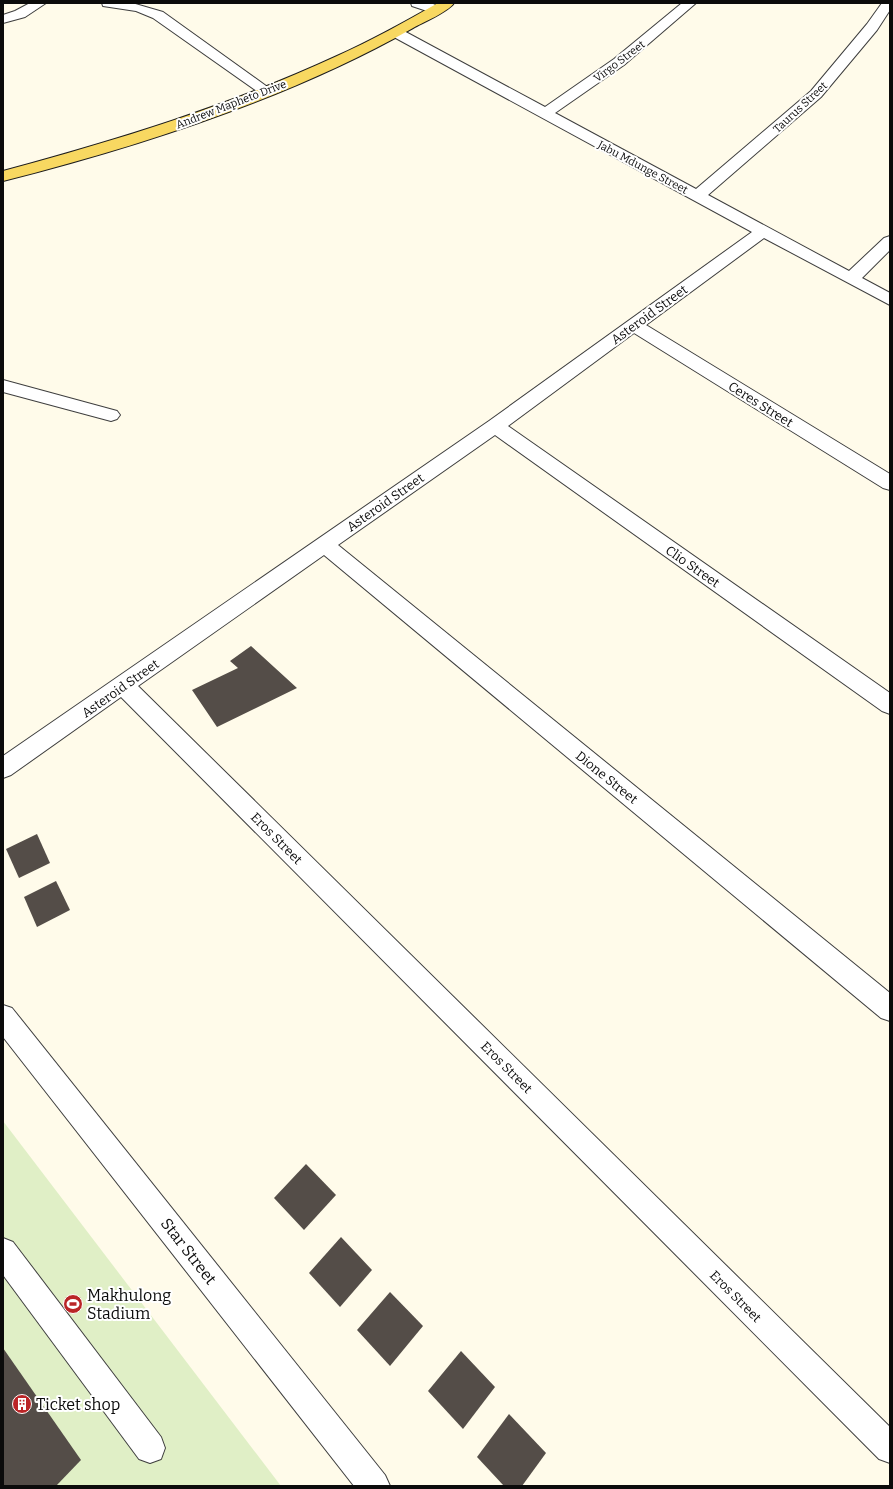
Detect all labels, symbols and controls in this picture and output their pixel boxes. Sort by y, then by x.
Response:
street label: Virgo Street [591,38,647,85]
street label: Andrew Mapheto Drive [174,77,288,131]
street label: Taurus Street [771,79,830,136]
street label: Jabu Mdunge Street [595,138,690,197]
street label: Asteroid Street [608,282,691,347]
street label: Ceres Street [726,379,796,430]
street label: Asteroid Street [344,470,427,535]
street label: Clio Street [663,542,723,591]
street label: Asteroid Street [79,656,162,721]
street label: Dione Street [573,748,641,807]
street label: Eros Street [248,810,306,867]
street label: Eros Street [478,1039,536,1096]
street label: Star Street [157,1214,221,1289]
street label: Eros Street [707,1268,765,1325]
place label: Makhulong Stadium [87,1286,171,1323]
sports icon: Makhulong Stadium [62,1293,84,1315]
building icon: Ticket shop [11,1393,33,1415]
place label: Ticket shop [36,1395,120,1414]

